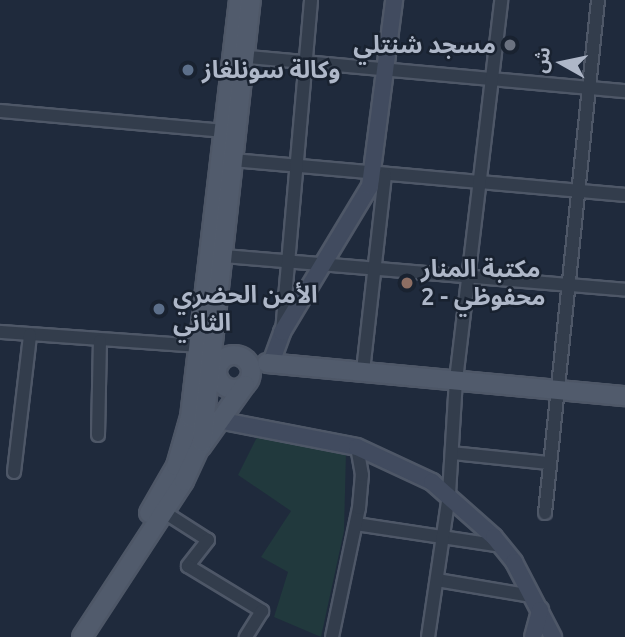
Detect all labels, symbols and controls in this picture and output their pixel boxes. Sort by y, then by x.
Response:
north arrow [527,28,597,98]
place label: مسجد شنتلي [353,31,496,59]
marker: مسجد شنتلي [502,37,518,53]
text: ش [528,45,554,74]
place label: وكالة سونلغاز [202,56,341,84]
marker: وكالة سونلغاز [180,62,196,78]
place label: مكتبة المنار 2 - محفوظي [421,255,546,311]
marker: مكتبة المنار 2 - محفوظي [399,275,415,291]
place label: الأمن الحضري الثاني [173,281,318,337]
marker: الأمن الحضري الثاني [151,301,167,317]

